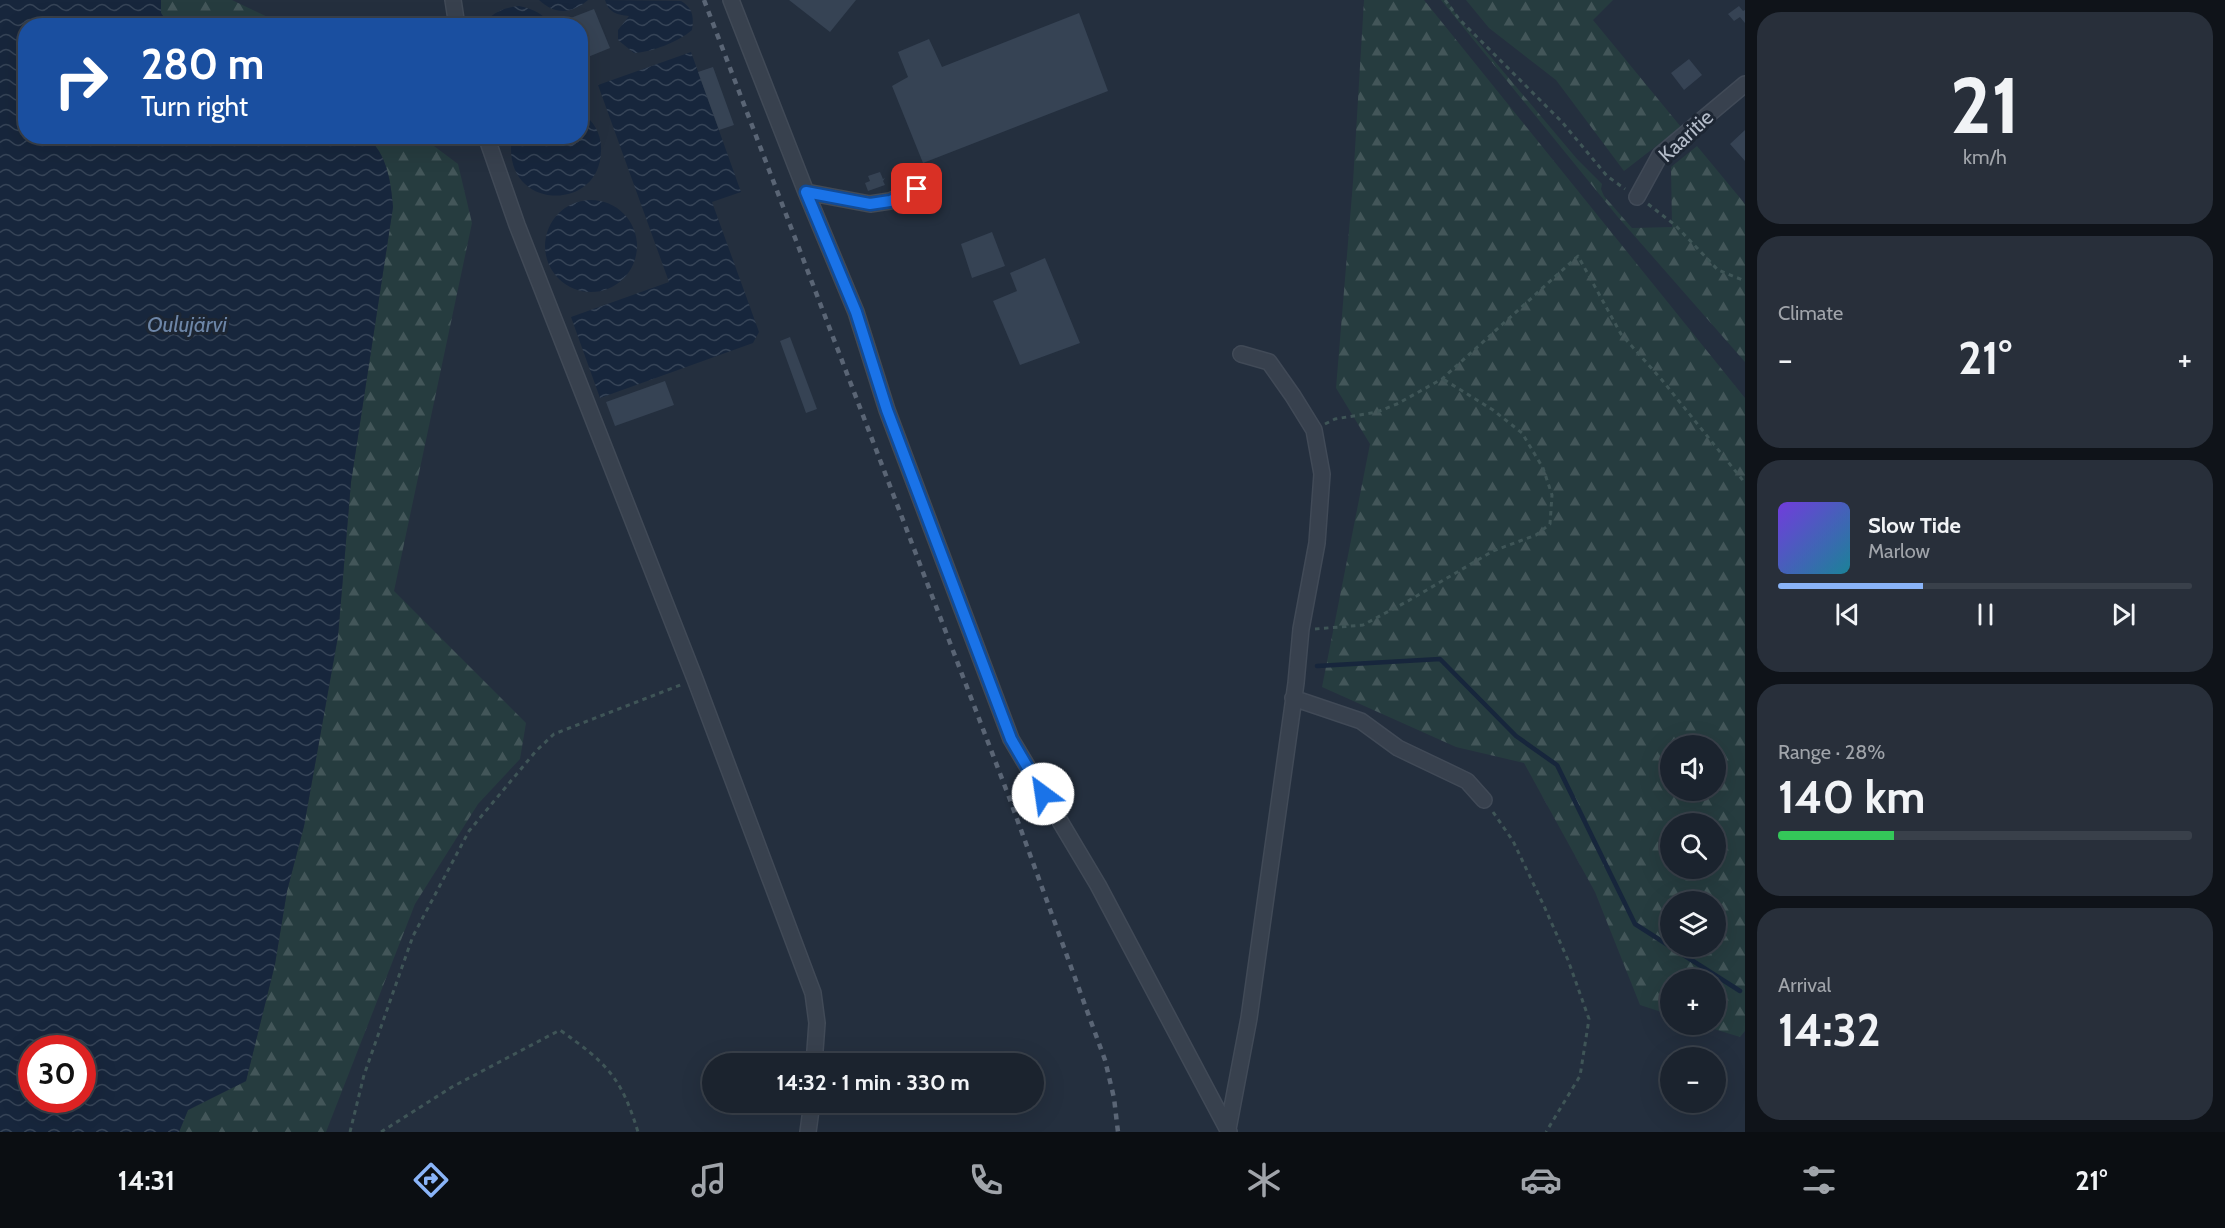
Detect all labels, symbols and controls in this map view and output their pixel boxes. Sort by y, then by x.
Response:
text: 280 m [141,38,264,90]
icon: right [42,42,120,120]
text: 21 [1950,58,2020,153]
text: Turn right [141,90,248,123]
street label: Kaaritie [1653,104,1718,167]
text: km/h [1963,145,2007,169]
pin [891,163,942,214]
icon: arrive [900,172,933,205]
text: Climate [1778,301,1843,325]
water label: Oulujärvi [147,311,227,338]
text: 21° [1958,331,2012,385]
text: − [1778,339,1793,379]
text: + [2177,339,2192,379]
text: Slow Tide [1868,512,1961,539]
text: Marlow [1868,539,1930,563]
icon: previous [1831,598,1864,631]
icon: pause [1969,598,2002,631]
icon: next [2107,598,2140,631]
map controls [1660,735,1726,1113]
button: sound [1660,735,1726,801]
text: Range · 28% [1778,740,1885,764]
position arrow [1011,762,1075,826]
text: 140 km [1778,770,1925,824]
button: search [1660,813,1726,879]
button: layers [1660,891,1726,957]
button: + [1660,969,1726,1035]
text: Arrival [1778,973,1831,997]
text: 14:32 [1778,1003,1881,1057]
speed limit sign: 30 [18,1035,96,1113]
button: − [1660,1047,1726,1113]
text: 14:32 · 1 min · 330 m [776,1069,970,1096]
icon: directions [410,1159,452,1201]
icon: music [688,1159,730,1201]
icon: phone [965,1159,1007,1201]
icon: climate [1243,1159,1285,1201]
icon: car [1520,1159,1562,1201]
icon: filters [1798,1159,1840,1201]
text: 14:31 [118,1164,175,1197]
text: 21° [2075,1164,2107,1197]

